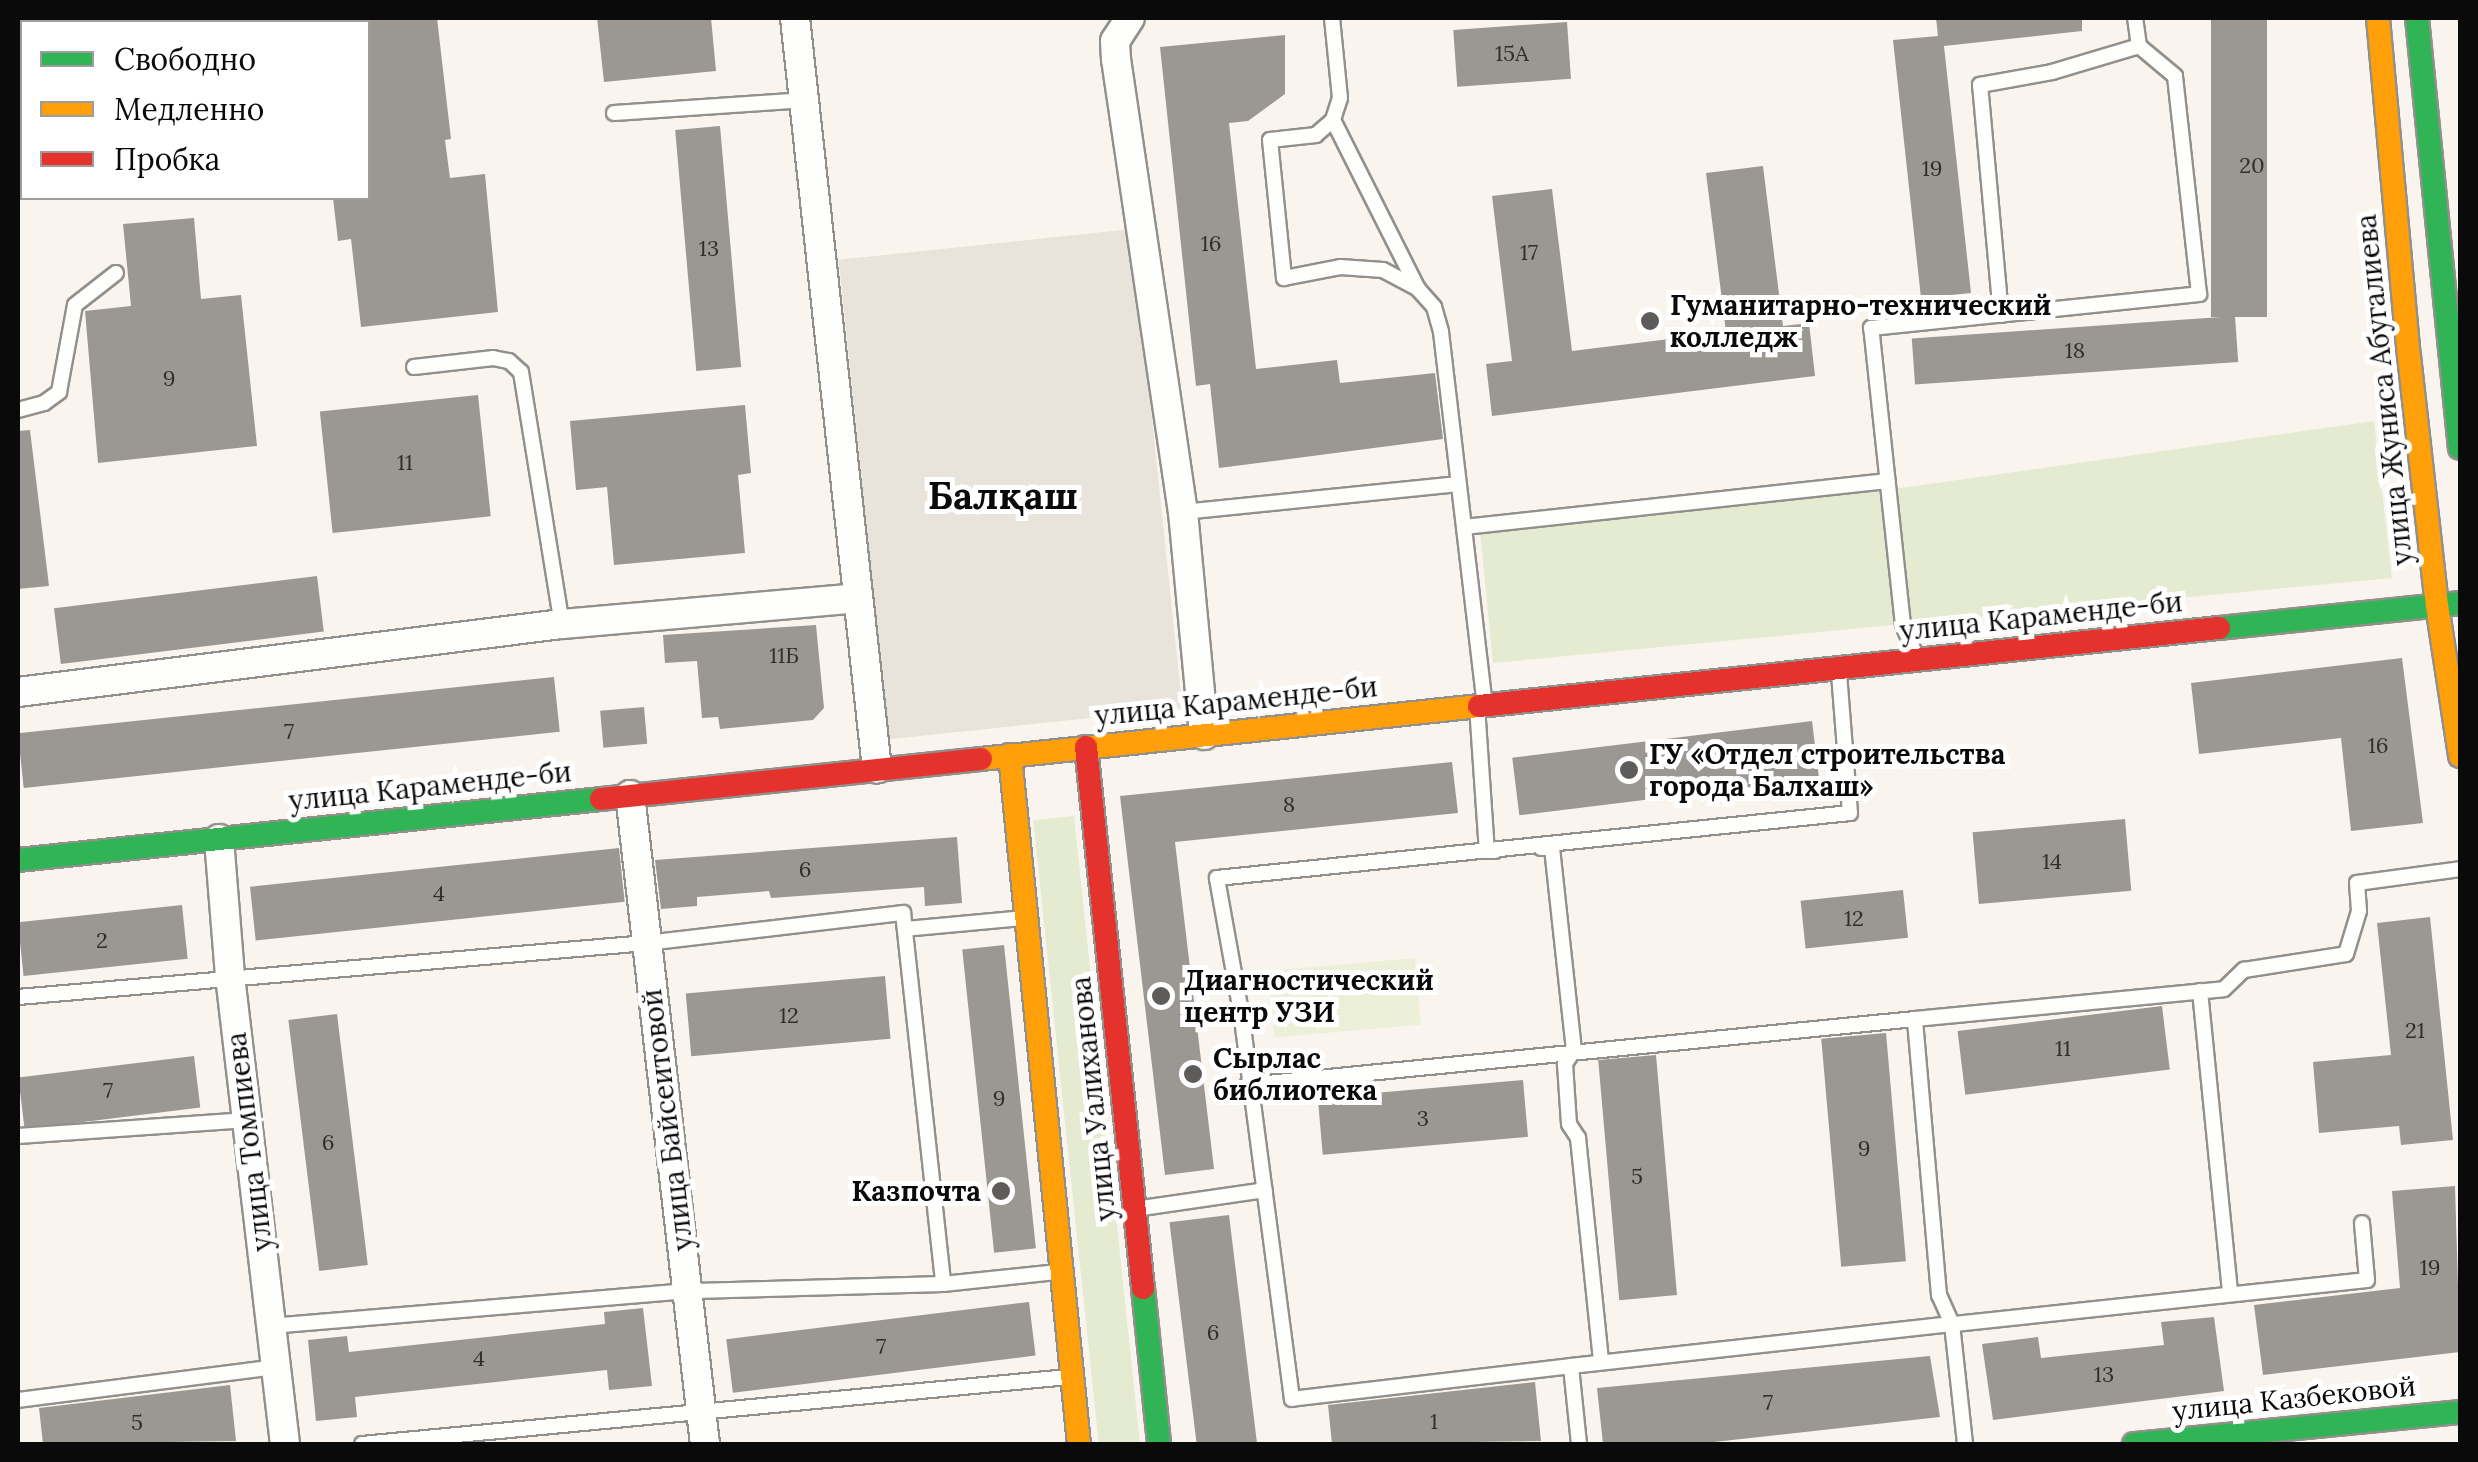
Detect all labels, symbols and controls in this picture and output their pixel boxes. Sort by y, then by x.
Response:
legend [20,20,370,200]
text: Свободно [114,40,256,78]
house number: 15А [1495,41,1529,67]
text: Медленно [114,90,264,128]
text: Пробка [114,140,220,178]
house number: 20 [2239,153,2265,179]
house number: 19 [1922,156,1942,182]
street label: улица Жуниса Абугалиева [2349,213,2419,567]
house number: 16 [1201,231,1221,257]
house number: 13 [699,236,719,262]
house number: 17 [1520,240,1538,266]
place label: Гуманитарно-технический колледж [1670,288,2051,354]
marker: Гуманитарно-технический колледж [1639,310,1661,332]
house number: 18 [2065,338,2085,364]
house number: 9 [163,366,175,392]
house number: 11 [397,450,413,476]
district label: Балқаш [928,473,1078,519]
street label: улица Караменде-би [1898,584,2184,648]
house number: 11Б [769,643,799,669]
street label: улица Караменде-би [1093,669,1379,733]
house number: 7 [284,719,294,745]
house number: 16 [2368,733,2388,759]
place label: ГУ «Отдел строительства города Балхаш» [1649,737,2005,803]
street label: улица Караменде-би [287,754,573,818]
marker: ГУ «Отдел строительства города Балхаш» [1618,759,1640,781]
house number: 8 [1283,792,1295,818]
house number: 14 [2042,849,2062,875]
house number: 6 [799,857,811,883]
house number: 4 [433,881,445,907]
house number: 12 [1844,906,1864,932]
house number: 2 [96,928,108,954]
place label: Диагностический центр УЗИ [1184,963,1434,1029]
street label: улица Уалиханова [1063,975,1123,1223]
marker: Диагностический центр УЗИ [1148,983,1174,1009]
street label: улица Байсеитовой [634,987,700,1253]
house number: 12 [779,1003,799,1029]
house number: 21 [2405,1018,2425,1044]
street label: улица Томпиева [219,1031,279,1253]
house number: 11 [2055,1036,2071,1062]
place label: Сырлас библиотека [1213,1041,1377,1107]
marker: Сырлас библиотека [1182,1063,1204,1085]
house number: 7 [103,1078,113,1104]
house number: 9 [993,1086,1005,1112]
house number: 3 [1417,1106,1429,1132]
house number: 6 [322,1130,334,1156]
house number: 9 [1858,1136,1870,1162]
house number: 5 [1631,1164,1643,1190]
place label: Казпочта [851,1174,981,1208]
marker: Казпочта [990,1180,1012,1202]
house number: 19 [2420,1255,2440,1281]
house number: 6 [1207,1320,1219,1346]
house number: 7 [876,1334,886,1360]
house number: 4 [473,1346,485,1372]
house number: 13 [2094,1362,2114,1388]
street label: улица Казбековой [2171,1369,2417,1427]
house number: 7 [1763,1390,1773,1416]
house number: 1 [1430,1409,1438,1435]
house number: 5 [131,1410,143,1436]

